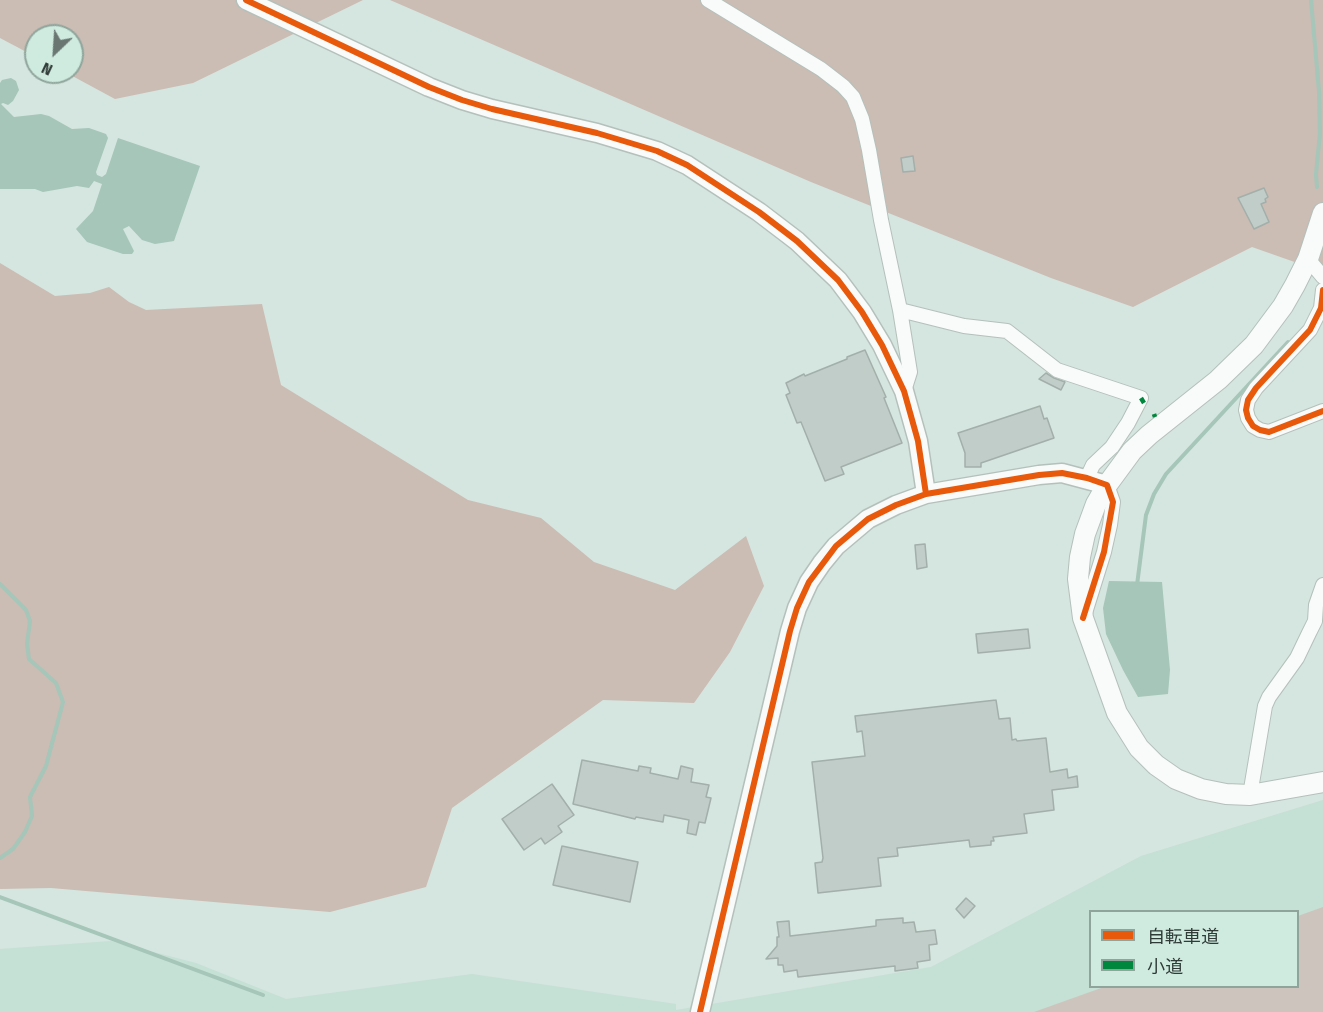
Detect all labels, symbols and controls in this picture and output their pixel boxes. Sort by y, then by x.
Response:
north arrow [24,24,84,84]
text: N [39,58,55,80]
legend [1089,910,1299,988]
text: 自転車道 [1147,926,1219,948]
text: 小道 [1147,956,1183,978]

